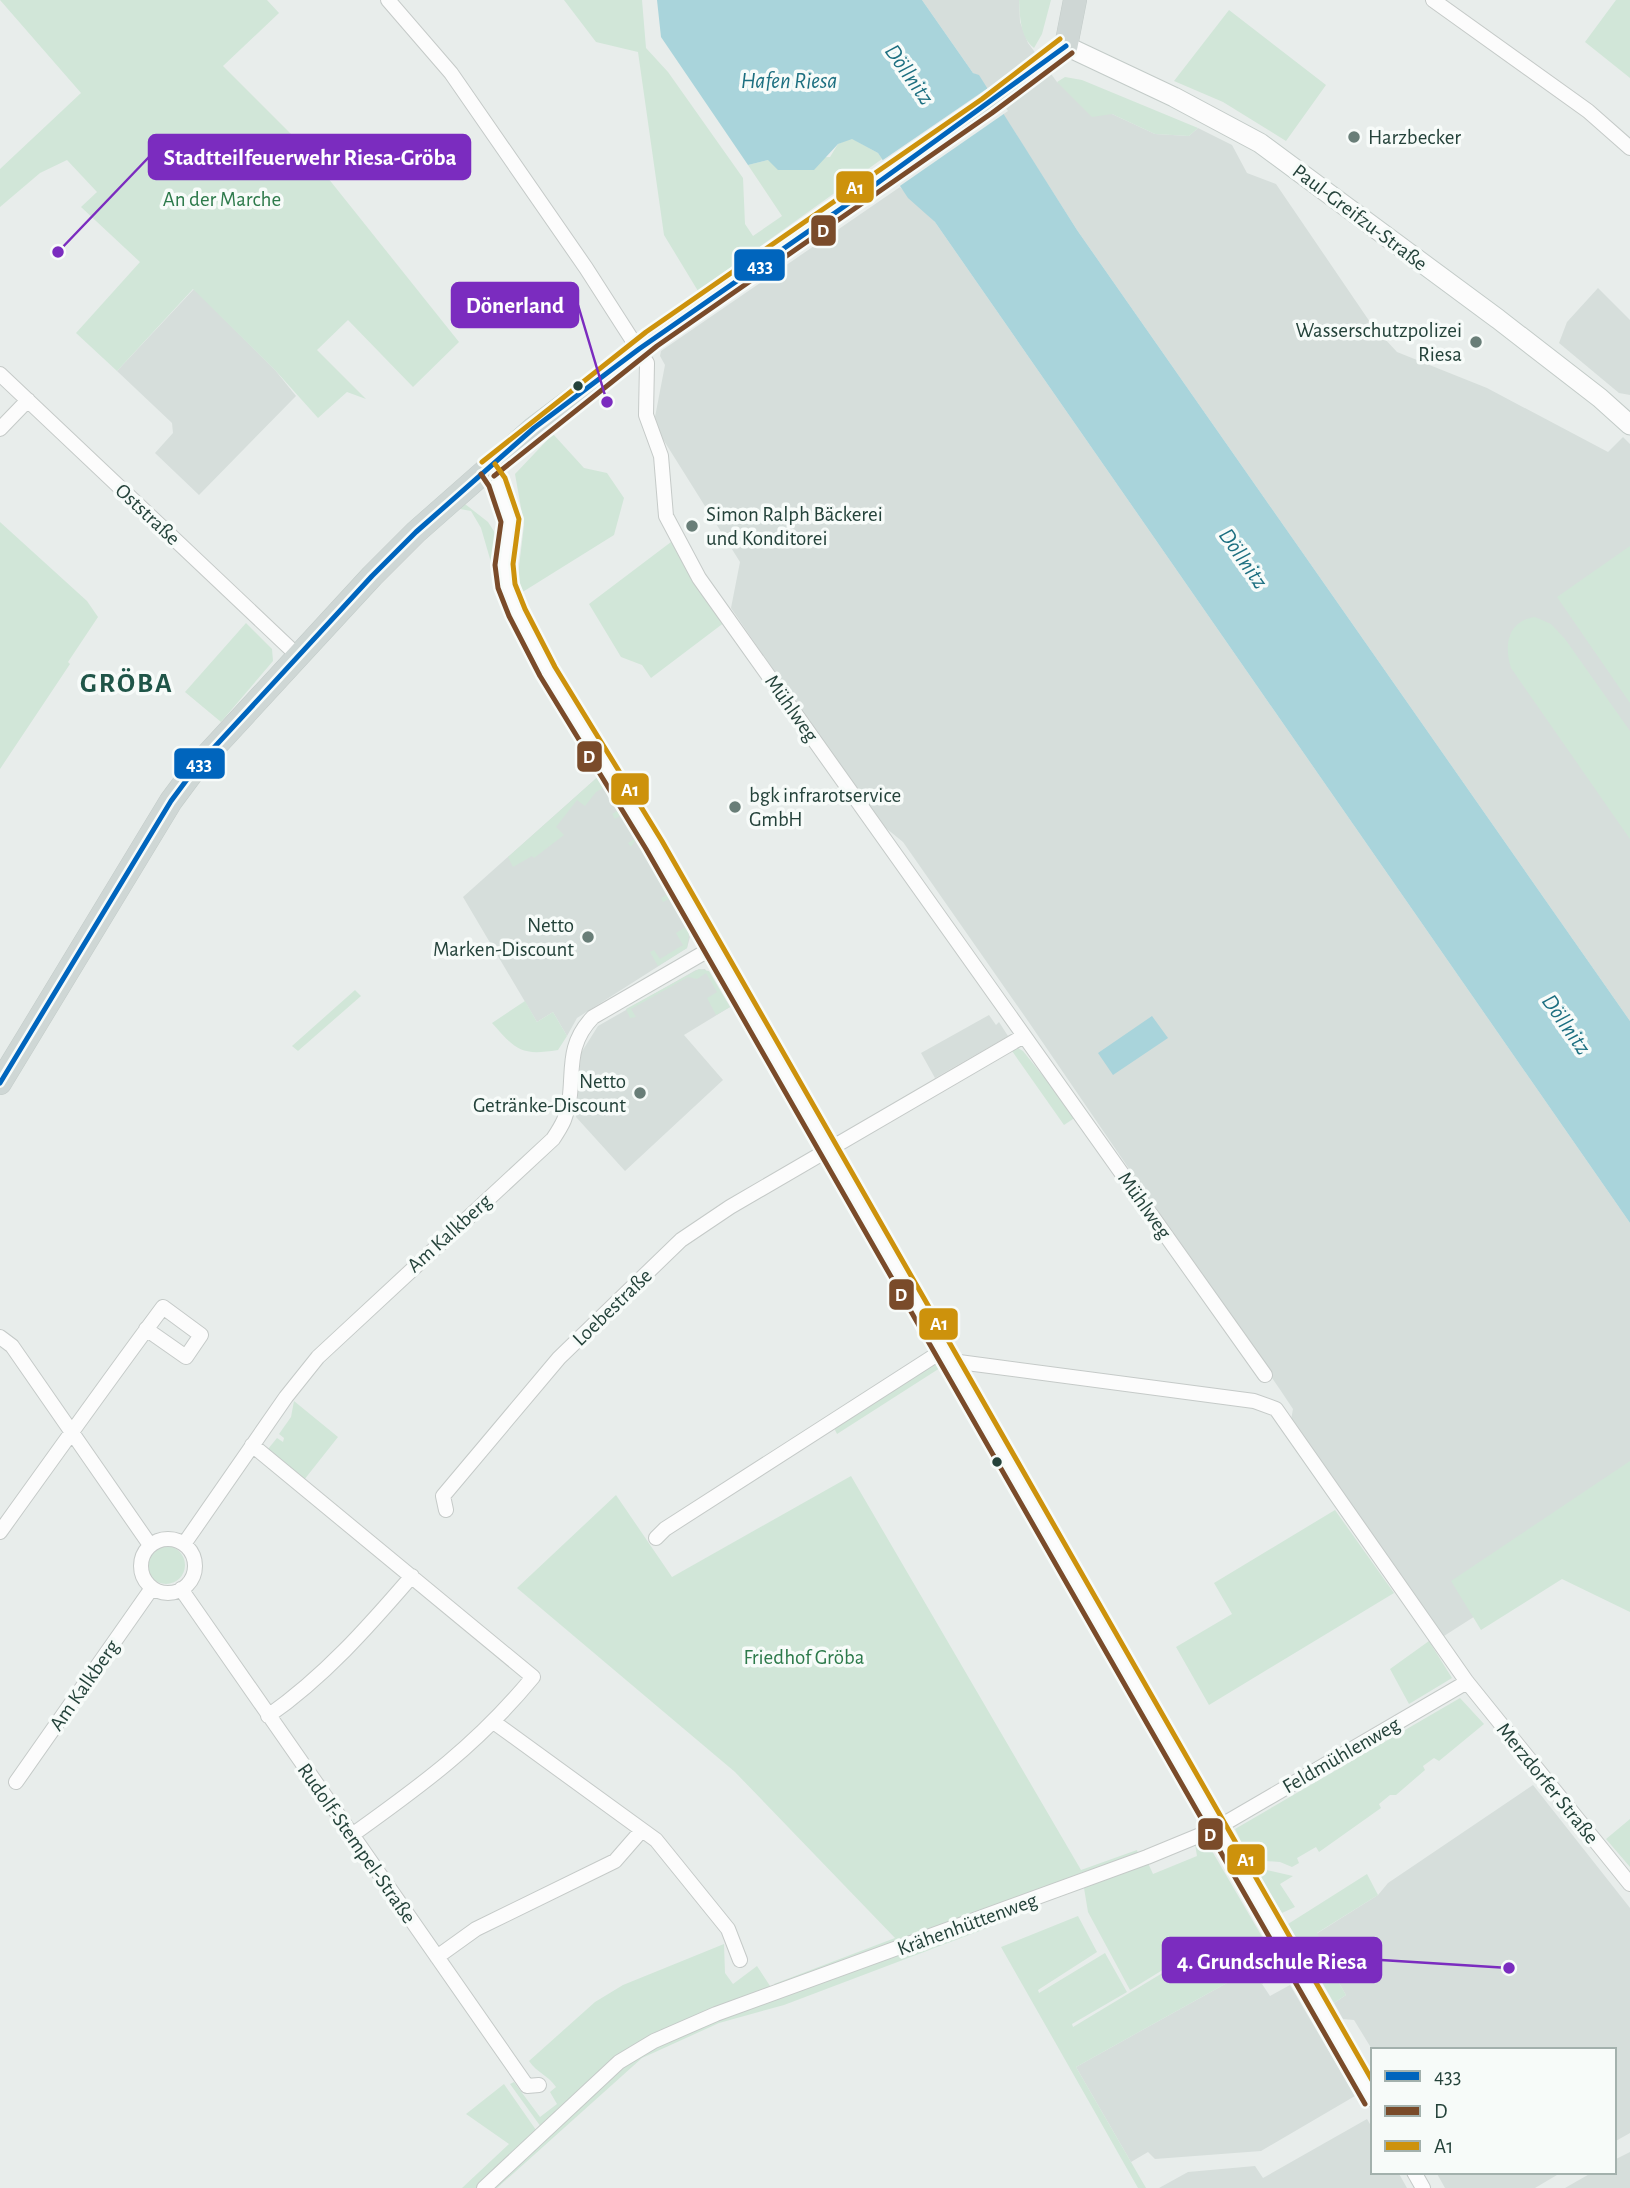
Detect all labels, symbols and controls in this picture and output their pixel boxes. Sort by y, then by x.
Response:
water label: Döllnitz [880,40,938,109]
water label: Hafen Riesa [741,70,837,93]
place label: Harzbecker [1368,127,1461,148]
marker: Harzbecker [1346,129,1362,145]
callout: Stadtteilfeuerwehr Riesa-Gröba [149,135,470,179]
text: Stadtteilfeuerwehr Riesa-Gröba [163,147,457,170]
street label: Paul-Greifzu-Straße [1288,160,1431,275]
line badge: A1 [835,170,875,204]
text: A1 [846,179,864,198]
park label: An der Marche [163,189,281,210]
line badge: D [810,214,837,247]
text: D [817,222,829,241]
line badge: 433 [733,248,786,282]
text: 433 [747,257,773,276]
callout: Dönerland [452,283,578,327]
text: Dönerland [466,295,564,318]
place label: Wasserschutzpolizei Riesa [1295,320,1462,365]
marker: Wasserschutzpolizei Riesa [1468,334,1484,350]
unlabelled marker [571,379,585,393]
street label: Oststraße [111,479,184,549]
place label: Simon Ralph Bäckerei und Konditorei [706,504,883,549]
marker: Simon Ralph Bäckerei und Konditorei [684,518,700,534]
water label: Döllnitz [1214,524,1272,593]
district label: GRÖBA [80,668,174,698]
street label: Mühlweg [761,671,823,746]
line badge: D [576,740,603,773]
line badge: 433 [173,747,226,780]
text: D [583,748,595,767]
text: 433 [186,755,212,774]
line badge: A1 [610,772,650,806]
text: A1 [621,781,639,800]
place label: bgk infrarotservice GmbH [749,785,901,830]
marker: bgk infrarotservice GmbH [727,799,743,815]
place label: Netto Marken-Discount [433,915,574,960]
marker: Netto Marken-Discount [580,929,596,945]
water label: Döllnitz [1537,990,1595,1059]
place label: Netto Getränke-Discount [473,1071,626,1116]
marker: Netto Getränke-Discount [632,1085,648,1101]
street label: Mühlweg [1114,1168,1176,1243]
street label: Am Kalkberg [403,1190,496,1276]
street label: Loebestraße [569,1265,656,1350]
line badge: D [888,1278,915,1311]
text: D [895,1286,907,1305]
line badge: A1 [918,1307,959,1341]
text: A1 [930,1315,948,1334]
unlabelled marker [990,1455,1004,1469]
street label: Am Kalkberg [46,1635,124,1734]
park label: Friedhof Gröba [743,1647,865,1668]
street label: Feldmühlenweg [1279,1713,1404,1797]
street label: Merzdorfer Straße [1493,1719,1603,1848]
street label: Rudolf-Stempel-Straße [293,1759,420,1927]
line badge: D [1197,1817,1224,1851]
text: D [1204,1826,1216,1845]
line badge: A1 [1226,1843,1266,1876]
text: A1 [1237,1851,1255,1870]
street label: Krähenhüttenweg [894,1889,1041,1960]
callout: 4. Grundschule Riesa [1163,1938,1381,1982]
text: 4. Grundschule Riesa [1177,1951,1367,1974]
legend [1371,2048,1616,2174]
text: 433 [1434,2066,1461,2087]
text: D [1434,2101,1448,2122]
text: A1 [1434,2136,1453,2157]

